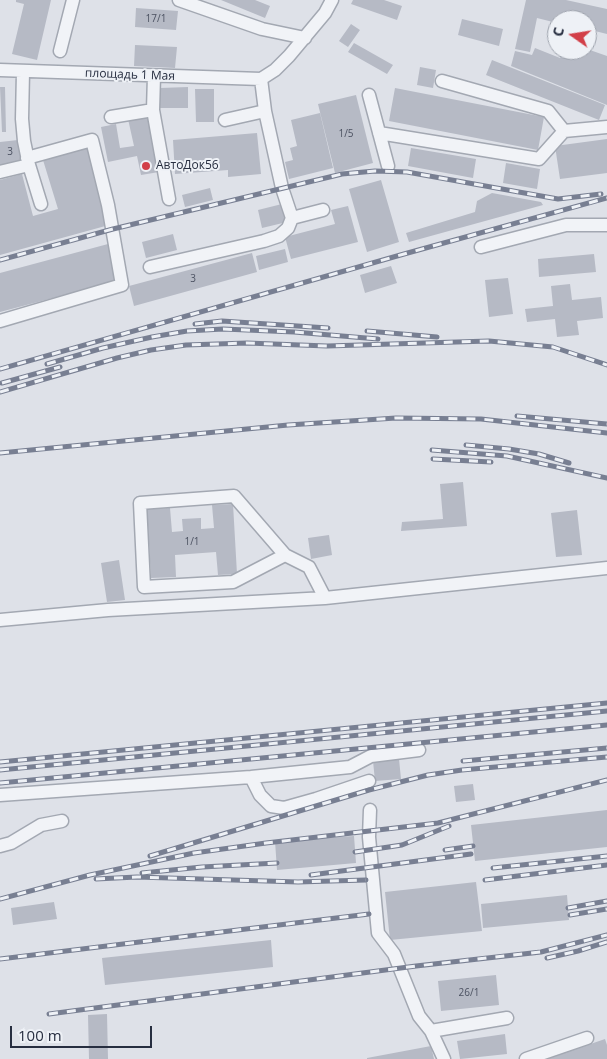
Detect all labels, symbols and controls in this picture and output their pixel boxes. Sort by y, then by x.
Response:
north arrow [547,10,597,60]
house number: 17/1 [146,13,166,25]
text: С [548,25,568,38]
street label: площадь 1 Мая [85,66,175,84]
house number: 1/5 [338,128,354,140]
house number: 3 [7,146,13,158]
place label: АвтоДок56 [156,159,219,173]
marker: АвтоДок56 [140,160,152,172]
house number: 3 [190,273,196,285]
house number: 1/1 [184,536,200,548]
house number: 26/1 [459,987,479,999]
scale bar [12,1016,155,1048]
text: 100 m [18,1025,62,1045]

